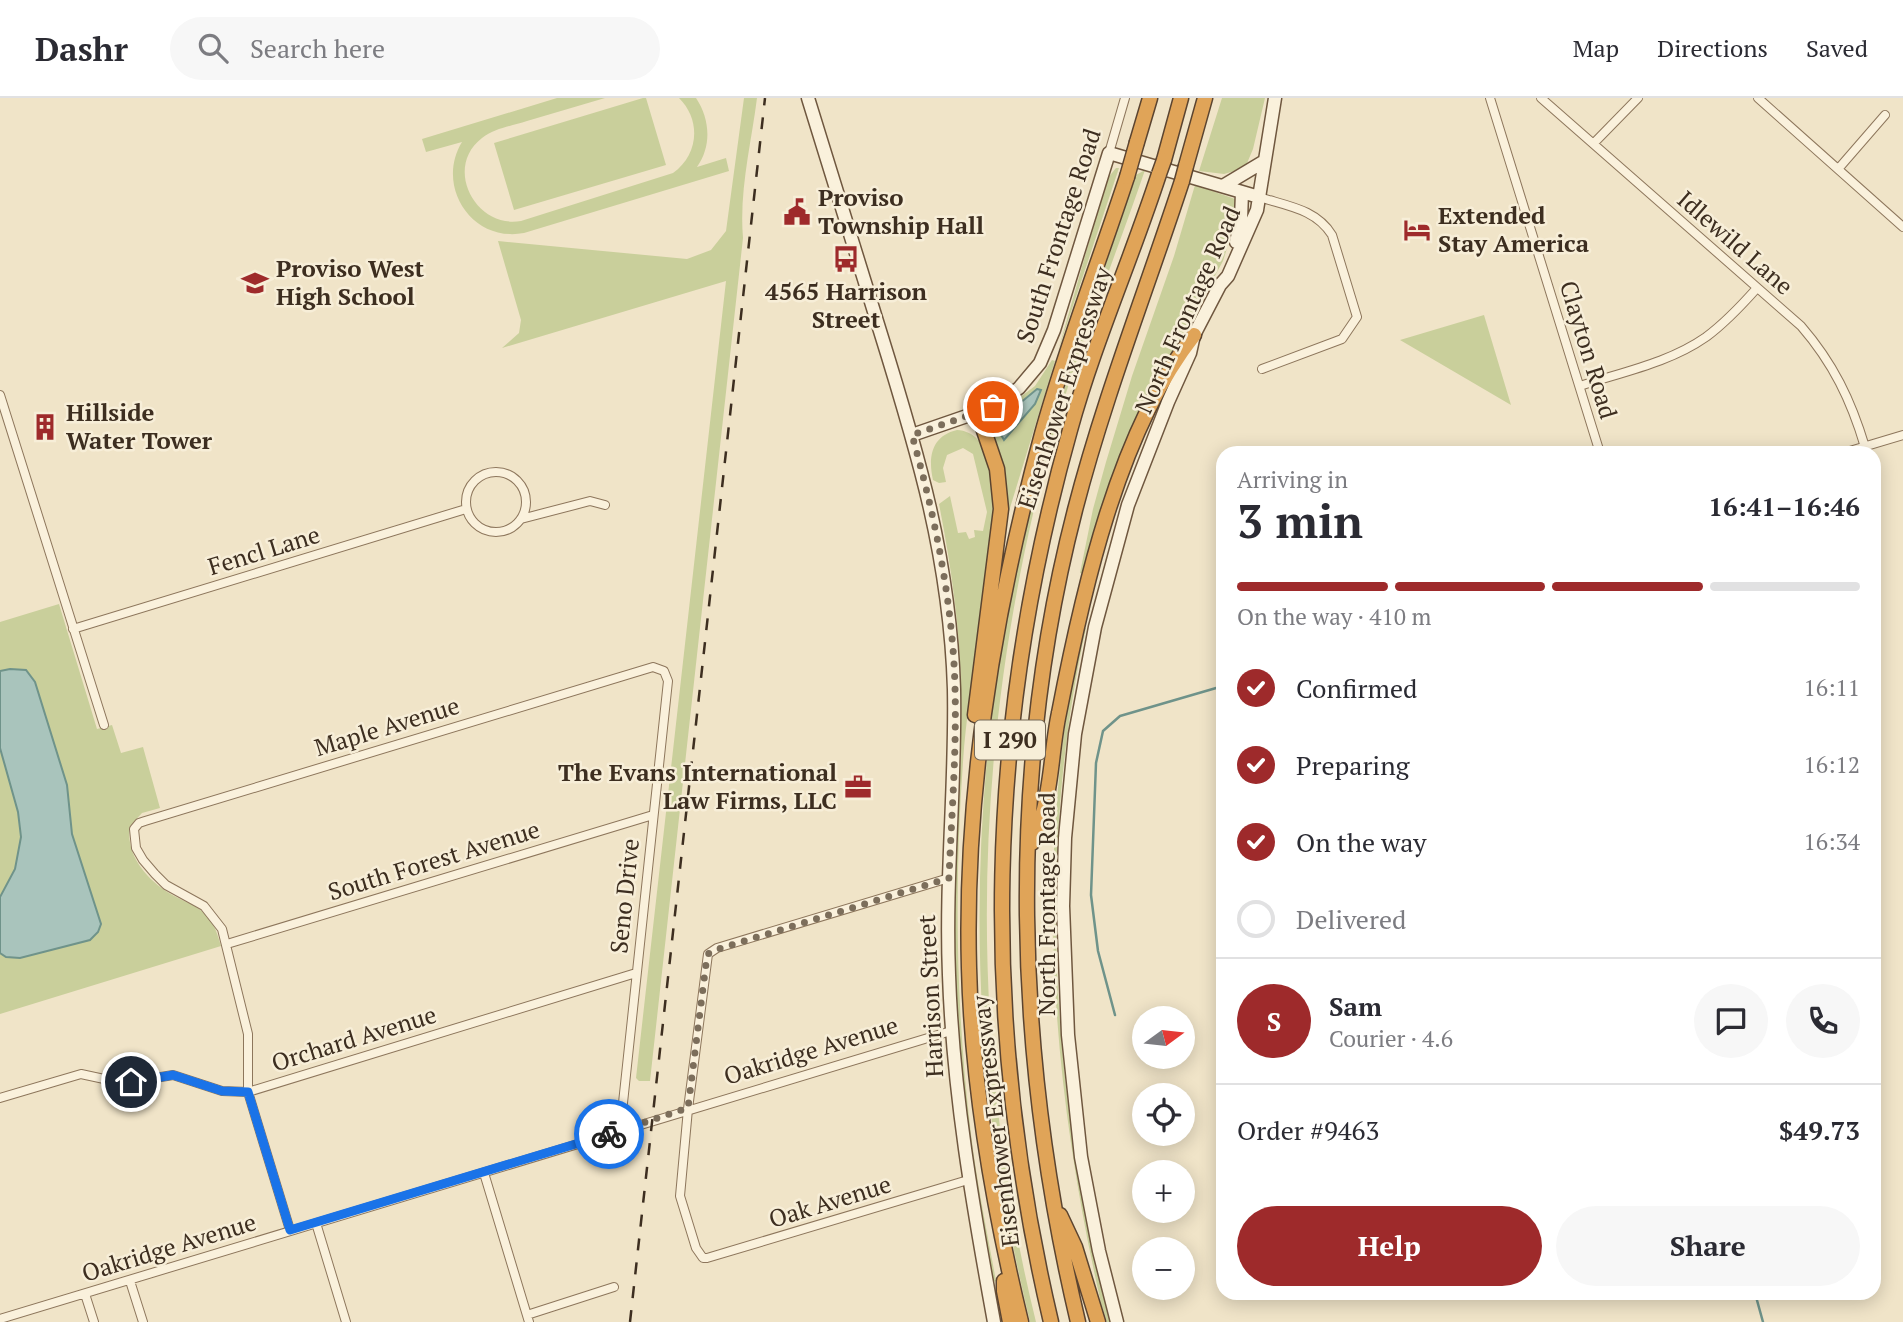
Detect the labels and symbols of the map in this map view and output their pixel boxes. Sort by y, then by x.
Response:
street label: South Frontage Road [1008,124,1108,347]
place label: Proviso Township Hall [818,181,984,241]
street label: Idlewild Lane [1671,183,1800,301]
public building icon: Proviso Township Hall [782,197,812,227]
place label: Extended Stay America [1438,199,1590,259]
street label: North Frontage Road [1127,201,1247,418]
hotel icon: Extended Stay America [1402,215,1432,245]
bus stop icon: 4565 Harrison Street [831,244,861,274]
place label: Proviso West High School [276,252,425,312]
street label: Eisenhower Expressway [1010,262,1119,513]
school or university icon: Proviso West High School [240,268,270,298]
place label: 4565 Harrison Street [765,275,927,335]
street label: Clayton Road [1553,277,1625,423]
pin [963,377,1023,437]
place label: Hillside Water Tower [66,396,213,456]
building icon: Hillside Water Tower [30,412,60,442]
street label: Fencl Lane [204,518,323,582]
street label: Maple Avenue [310,689,463,763]
road number: I 290 [975,720,1045,760]
place label: The Evans International Law Firms, LLC [558,756,837,816]
office icon: The Evans International Law Firms, LLC [843,772,873,802]
street label: North Frontage Road [1030,792,1062,1016]
street label: South Forest Avenue [324,813,543,907]
street label: Seno Drive [602,837,646,955]
street label: Harrison Street [910,914,950,1078]
street label: Eisenhower Expressway [964,993,1026,1249]
street label: Orchard Avenue [267,998,440,1078]
north arrow [1132,1006,1195,1069]
street label: Oakridge Avenue [720,1008,902,1092]
pin [101,1052,161,1112]
courier [574,1099,644,1169]
street label: Oak Avenue [765,1167,895,1235]
street label: Oakridge Avenue [78,1205,260,1289]

